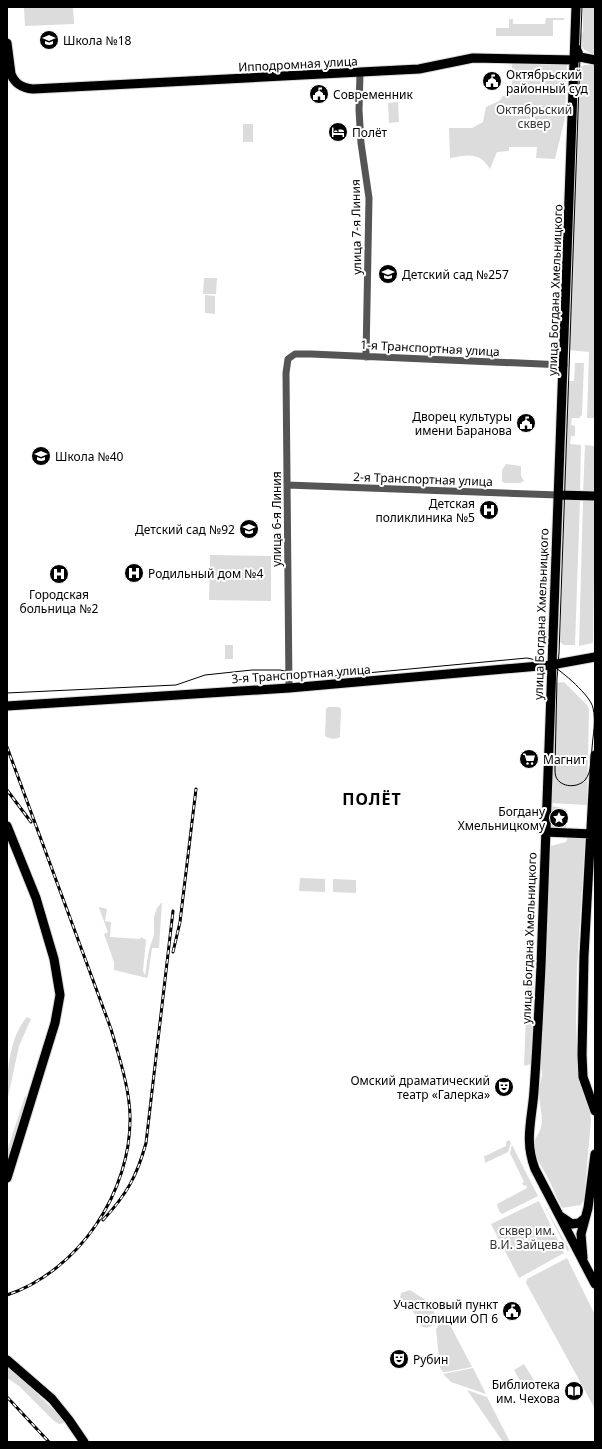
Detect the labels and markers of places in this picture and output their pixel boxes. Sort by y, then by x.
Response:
school or university icon: Школа №18 [38,29,60,51]
place label: Школа №18 [63,32,132,49]
place label: Октябрьский районный суд [506,66,588,97]
public building icon: Октябрьский районный суд [481,70,503,92]
public building icon: Современник [308,83,330,105]
place label: Современник [333,86,414,103]
hotel icon: Полёт [327,121,349,143]
place label: Полёт [352,124,387,141]
school or university icon: Детский сад №257 [377,263,399,285]
place label: Детский сад №257 [402,266,509,283]
place label: Дворец культуры имени Баранова [412,408,512,439]
public building icon: Дворец культуры имени Баранова [515,412,537,434]
school or university icon: Школа №40 [30,445,52,467]
place label: Школа №40 [55,448,124,465]
place label: Детская поликлиника №5 [375,495,475,526]
hospital icon: Детская поликлиника №5 [478,499,500,521]
school or university icon: Детский сад №92 [238,518,260,540]
place label: Детский сад №92 [135,521,235,538]
hospital icon: Родильный дом №4 [123,562,145,584]
hospital icon: Городская больница №2 [48,563,70,585]
place label: Родильный дом №4 [148,565,264,582]
place label: Городская больница №2 [20,586,99,617]
supermarket icon: Магнит [518,748,540,770]
place label: Магнит [543,751,587,768]
place label: Богдану Хмельницкому [458,803,546,834]
place icon: Богдану Хмельницкому [548,807,570,829]
place label: Омский драматический театр «Галерка» [350,1072,490,1103]
theatre icon: Омский драматический театр «Галерка» [493,1076,515,1098]
place label: Участковый пункт полиции ОП 6 [393,1296,498,1327]
public building icon: Участковый пункт полиции ОП 6 [501,1300,523,1322]
theatre icon: Рубин [388,1348,410,1370]
place label: Рубин [413,1351,448,1368]
place label: Библиотека им. Чехова [492,1376,560,1407]
library icon: Библиотека им. Чехова [563,1380,585,1402]

